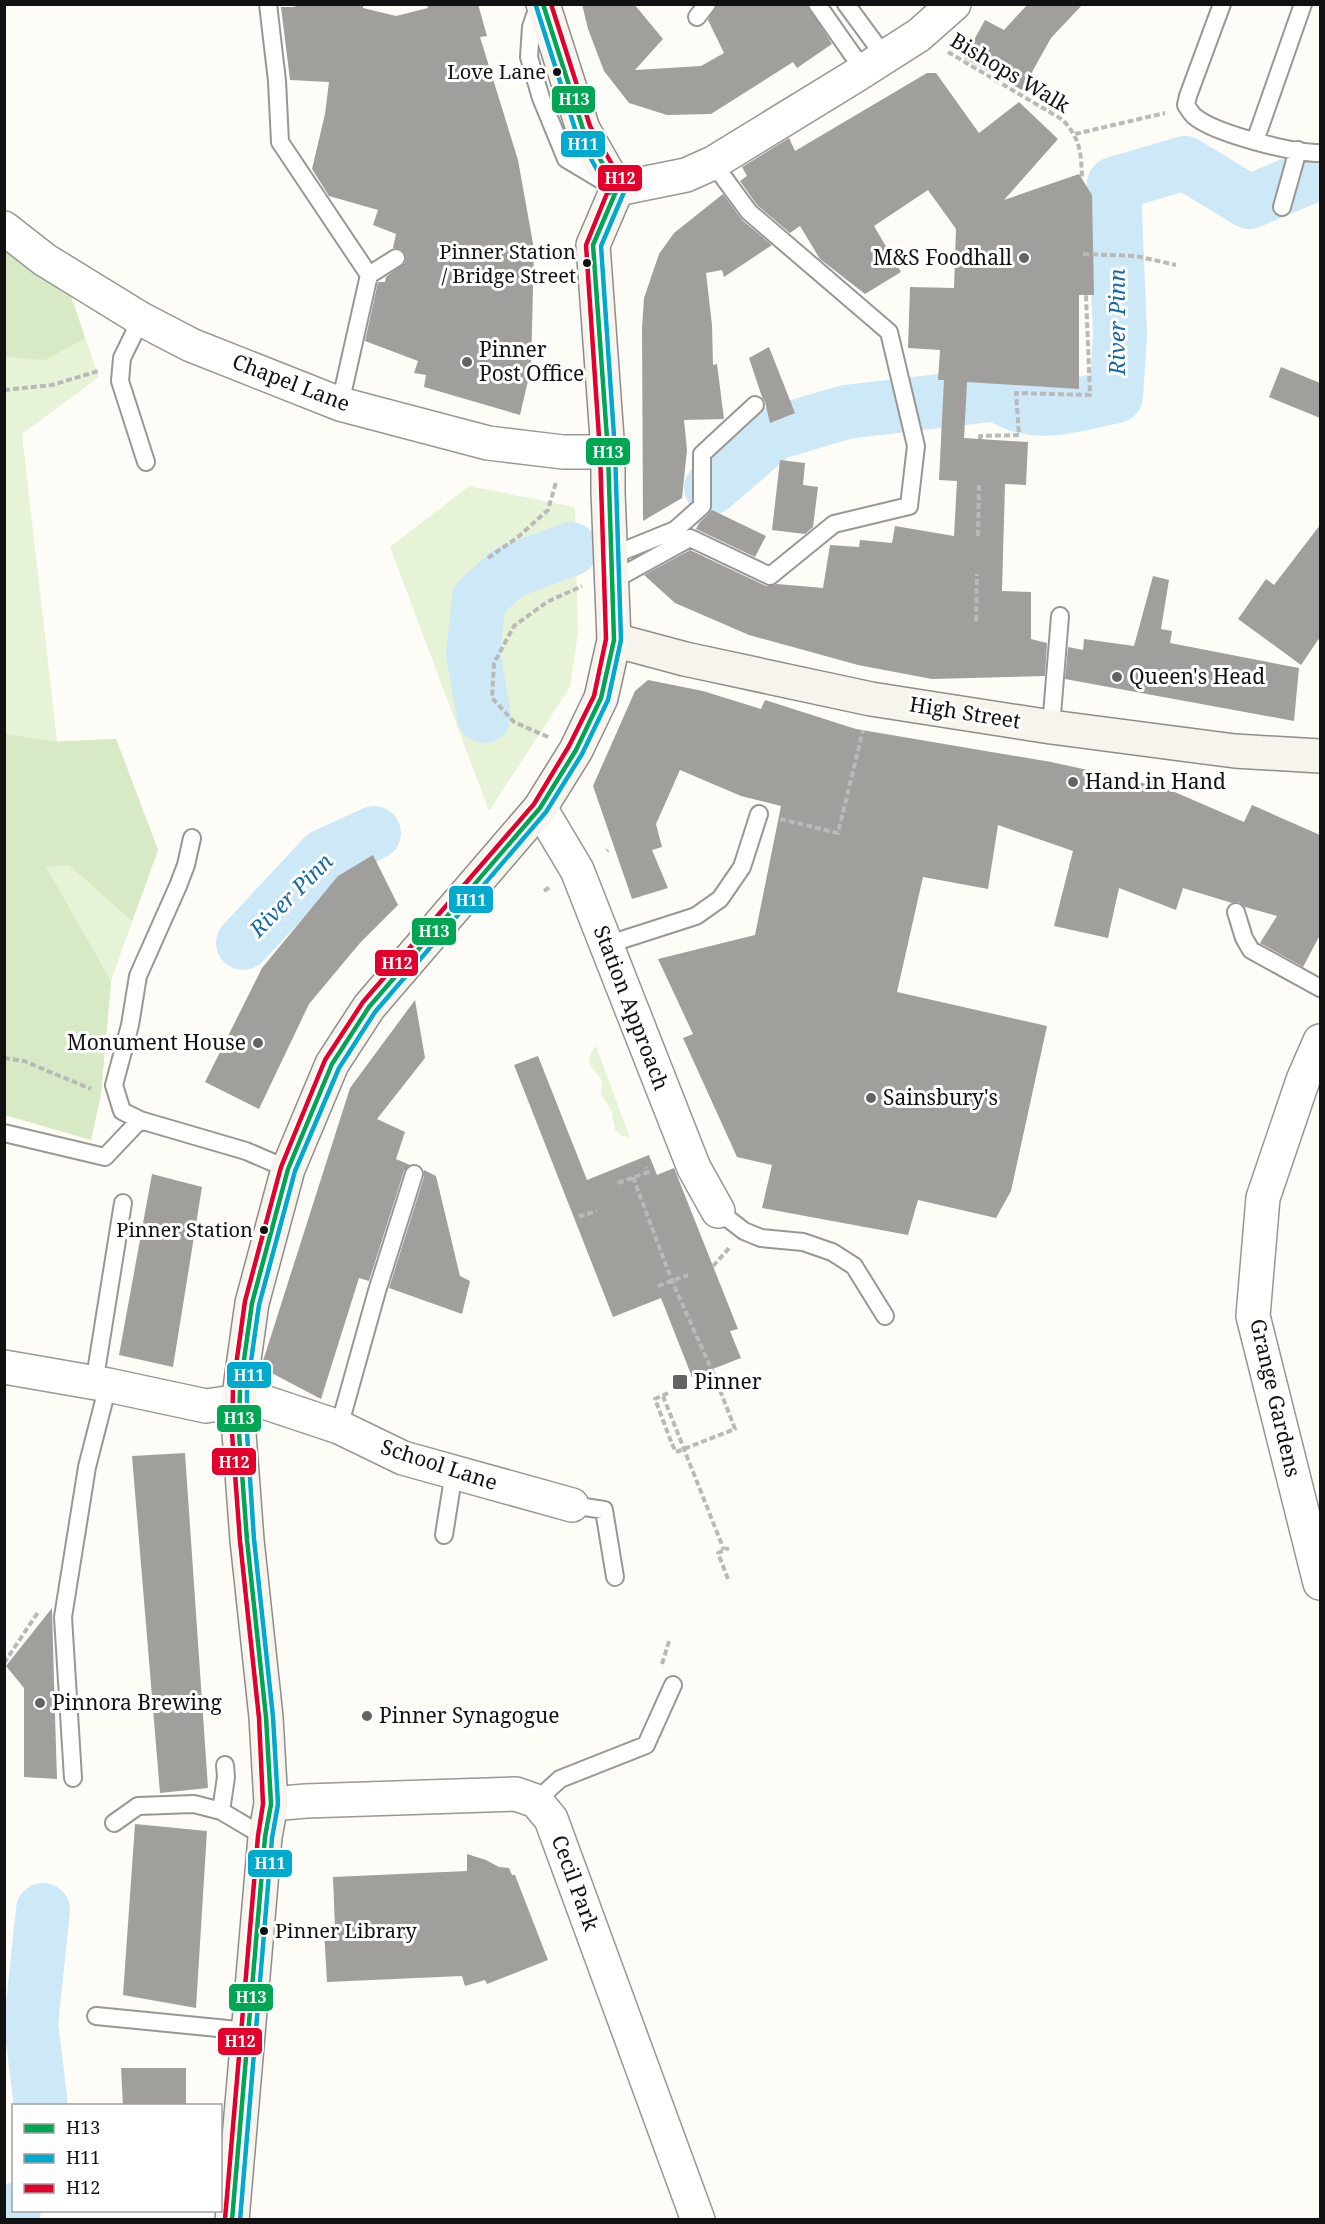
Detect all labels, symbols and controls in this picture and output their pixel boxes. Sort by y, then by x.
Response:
street label: Bishops Walk [946,26,1076,119]
place label: Love Lane [447,58,546,85]
marker: Love Lane [551,66,563,78]
line badge: H13 [551,85,596,114]
text: H13 [558,88,590,110]
line badge: H11 [560,130,606,158]
text: H11 [567,133,599,155]
line badge: H12 [597,164,643,192]
text: H12 [604,167,636,189]
place label: Pinner Station / Bridge Street [439,238,576,289]
place label: M&S Foodhall [873,243,1012,271]
marker: M&S Foodhall [1017,251,1031,265]
marker: Pinner Station / Bridge Street [581,257,593,269]
water label: River Pinn [1101,269,1131,376]
place label: Pinner Post Office [479,335,584,387]
street label: Chapel Lane [229,347,354,417]
marker: Pinner Post Office [460,355,474,369]
line badge: H13 [585,437,631,466]
text: H13 [592,441,624,463]
place label: Queen's Head [1129,662,1265,690]
marker: Queen's Head [1110,670,1124,684]
street label: High Street [908,689,1023,735]
place label: Hand in Hand [1085,767,1226,795]
marker: Hand in Hand [1066,775,1080,789]
water label: River Pinn [241,846,339,943]
line badge: H11 [448,885,494,914]
text: H11 [455,889,487,911]
line badge: H13 [411,917,457,946]
text: H13 [418,920,450,942]
street label: Station Approach [588,921,676,1094]
line badge: H12 [374,949,419,977]
text: H12 [381,952,413,974]
place label: Monument House [67,1028,246,1056]
marker: Monument House [251,1036,265,1050]
place label: Sainsbury's [883,1083,998,1111]
marker: Sainsbury's [864,1091,878,1105]
place label: Pinner Station [116,1216,253,1243]
marker: Pinner Station [258,1224,270,1236]
street label: Grange Gardens [1244,1316,1308,1480]
line badge: H11 [226,1361,272,1389]
text: H11 [233,1364,265,1386]
place label: Pinner [694,1367,762,1395]
marker: Pinner [671,1373,689,1391]
line badge: H13 [216,1404,262,1433]
text: H13 [223,1407,255,1429]
street label: School Lane [377,1432,501,1496]
line badge: H12 [211,1447,257,1476]
text: H12 [218,1451,250,1473]
place label: Pinnora Brewing [52,1688,223,1716]
marker: Pinnora Brewing [33,1696,47,1710]
place label: Pinner Synagogue [379,1701,560,1729]
marker: Pinner Synagogue [360,1709,374,1723]
street label: Cecil Park [546,1831,606,1935]
line badge: H11 [247,1849,293,1878]
text: H11 [254,1852,286,1874]
place label: Pinner Library [275,1917,417,1944]
marker: Pinner Library [258,1925,270,1937]
line badge: H13 [228,1983,274,2012]
text: H13 [235,1986,267,2008]
line badge: H12 [217,2027,263,2056]
text: H12 [224,2030,256,2052]
legend [12,2104,222,2212]
text: H13 [66,2115,100,2139]
text: H11 [66,2145,100,2169]
text: H12 [66,2175,100,2199]

